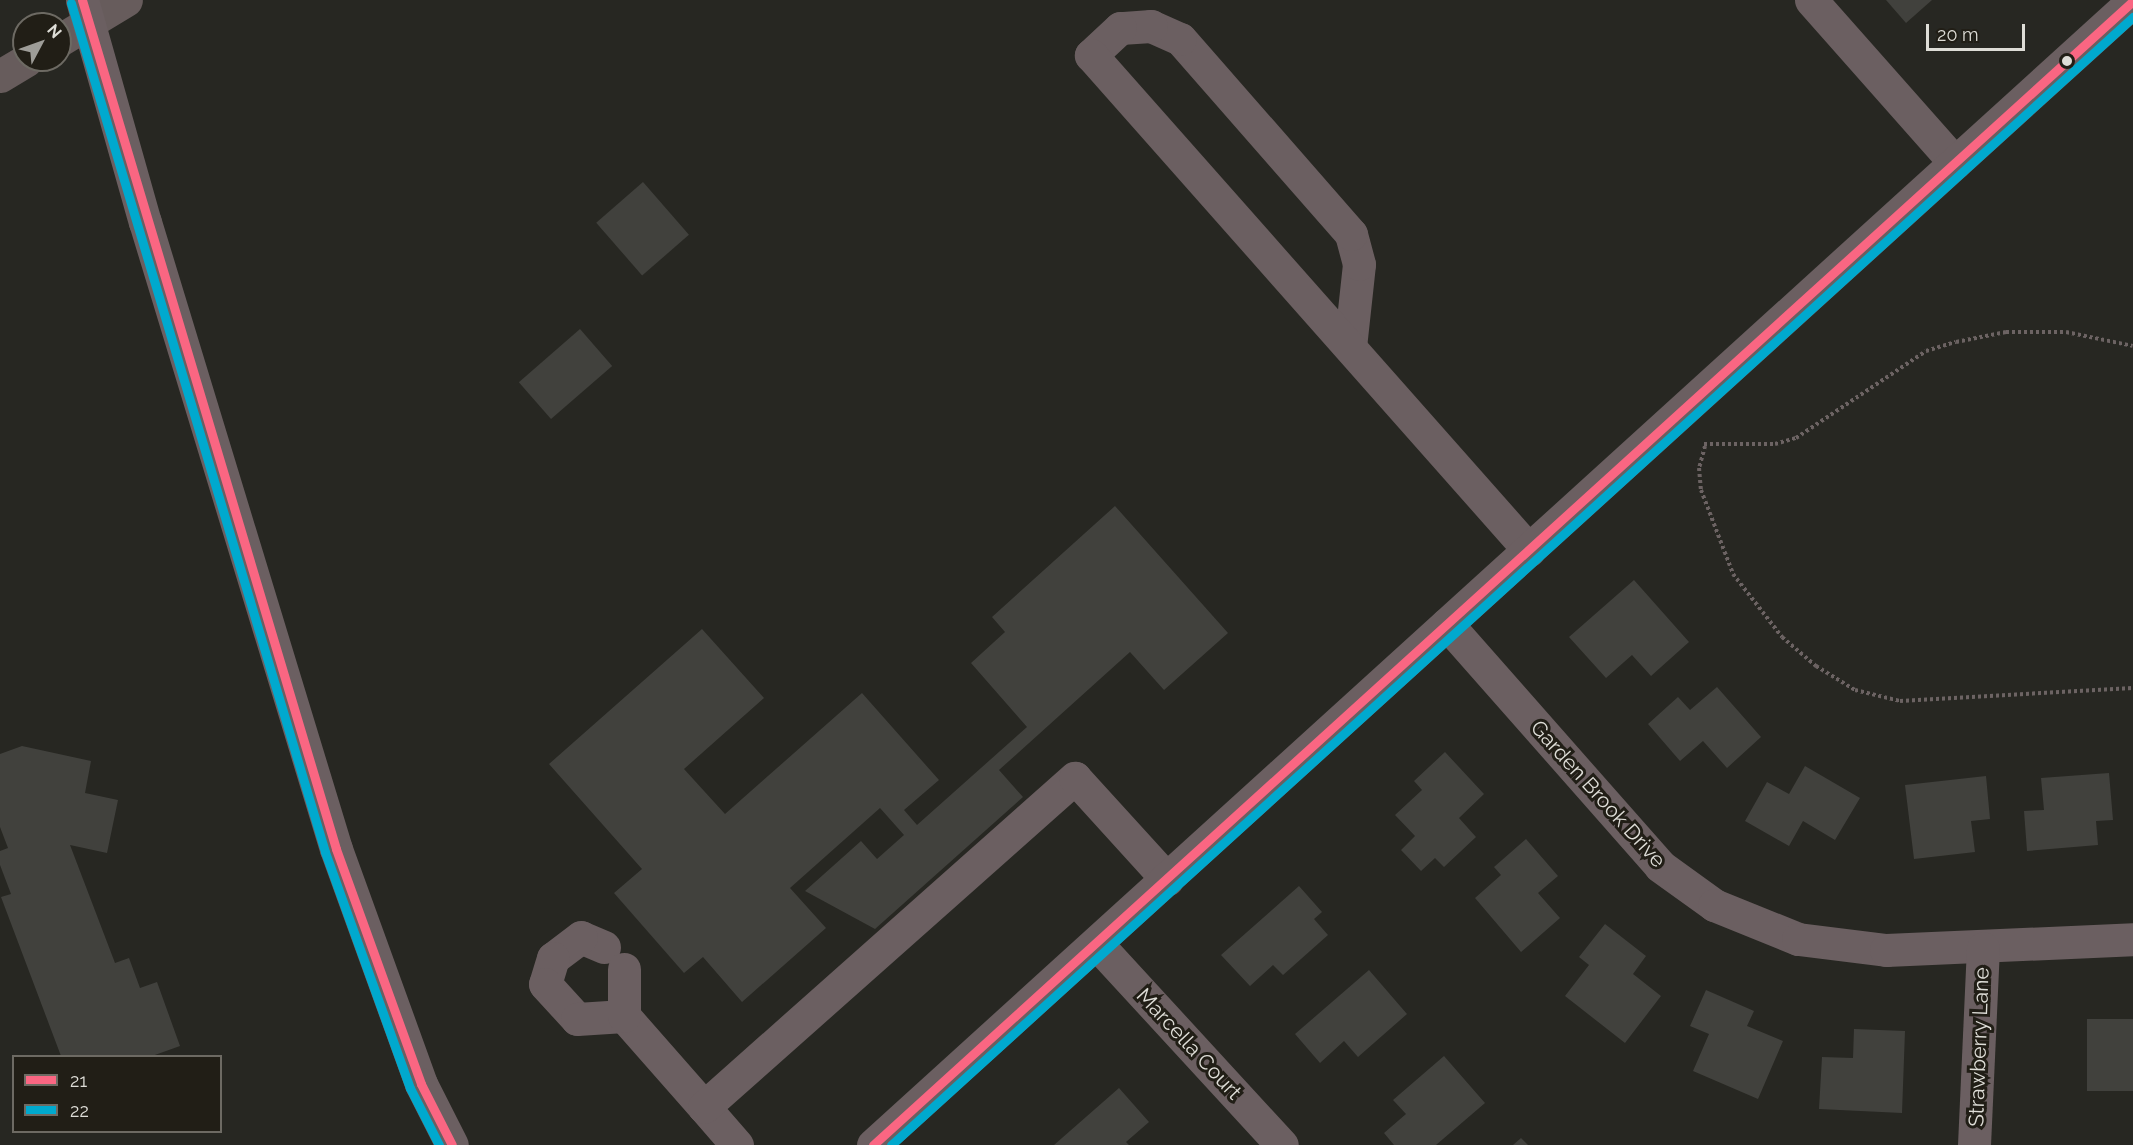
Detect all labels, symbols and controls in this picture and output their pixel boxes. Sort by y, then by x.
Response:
north arrow [12,12,72,72]
scale bar [1929,12,2028,50]
text: N [43,20,66,42]
text: 20 m [1937,24,1979,45]
unlabelled marker [2061,55,2073,67]
street label: Garden Brook Drive [1525,715,1671,873]
street label: Strawberry Lane [1964,967,1994,1127]
street label: Marcella Court [1131,983,1247,1105]
legend [12,1055,222,1133]
text: 21 [70,1070,87,1091]
text: 22 [70,1100,89,1121]

